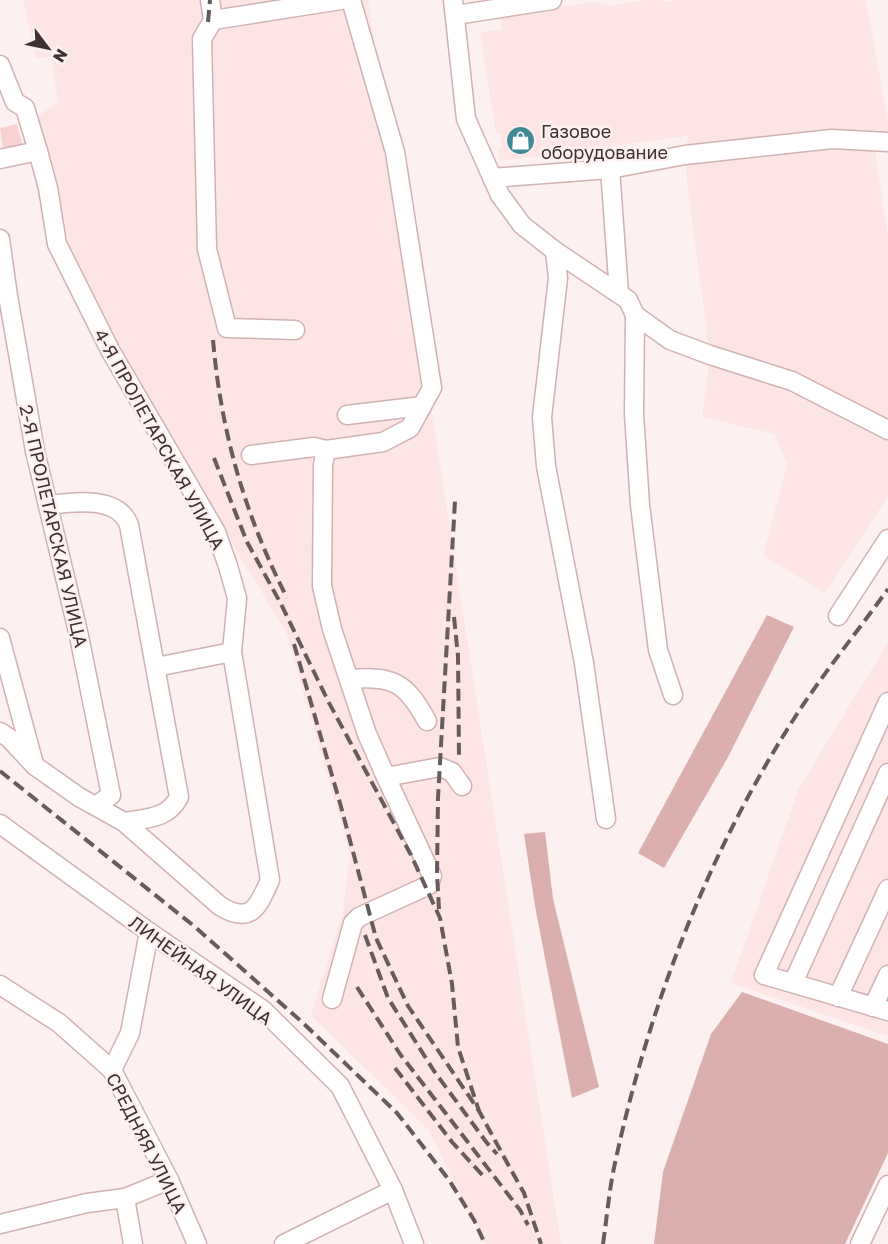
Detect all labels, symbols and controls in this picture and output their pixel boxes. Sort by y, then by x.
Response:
north arrow [18,18,78,78]
text: N [49,45,72,66]
place label: Газовое оборудование [541,120,668,163]
shop icon: Газовое оборудование [504,125,536,157]
street label: 4-Я ПРОЛЕТАРСКАЯ УЛИЦА [90,325,230,553]
street label: 2-Я ПРОЛЕТАРСКАЯ УЛИЦА [15,403,93,649]
street label: ЛИНЕЙНАЯ УЛИЦА [125,911,277,1029]
street label: СРЕДНЯЯ УЛИЦА [102,1069,192,1217]

